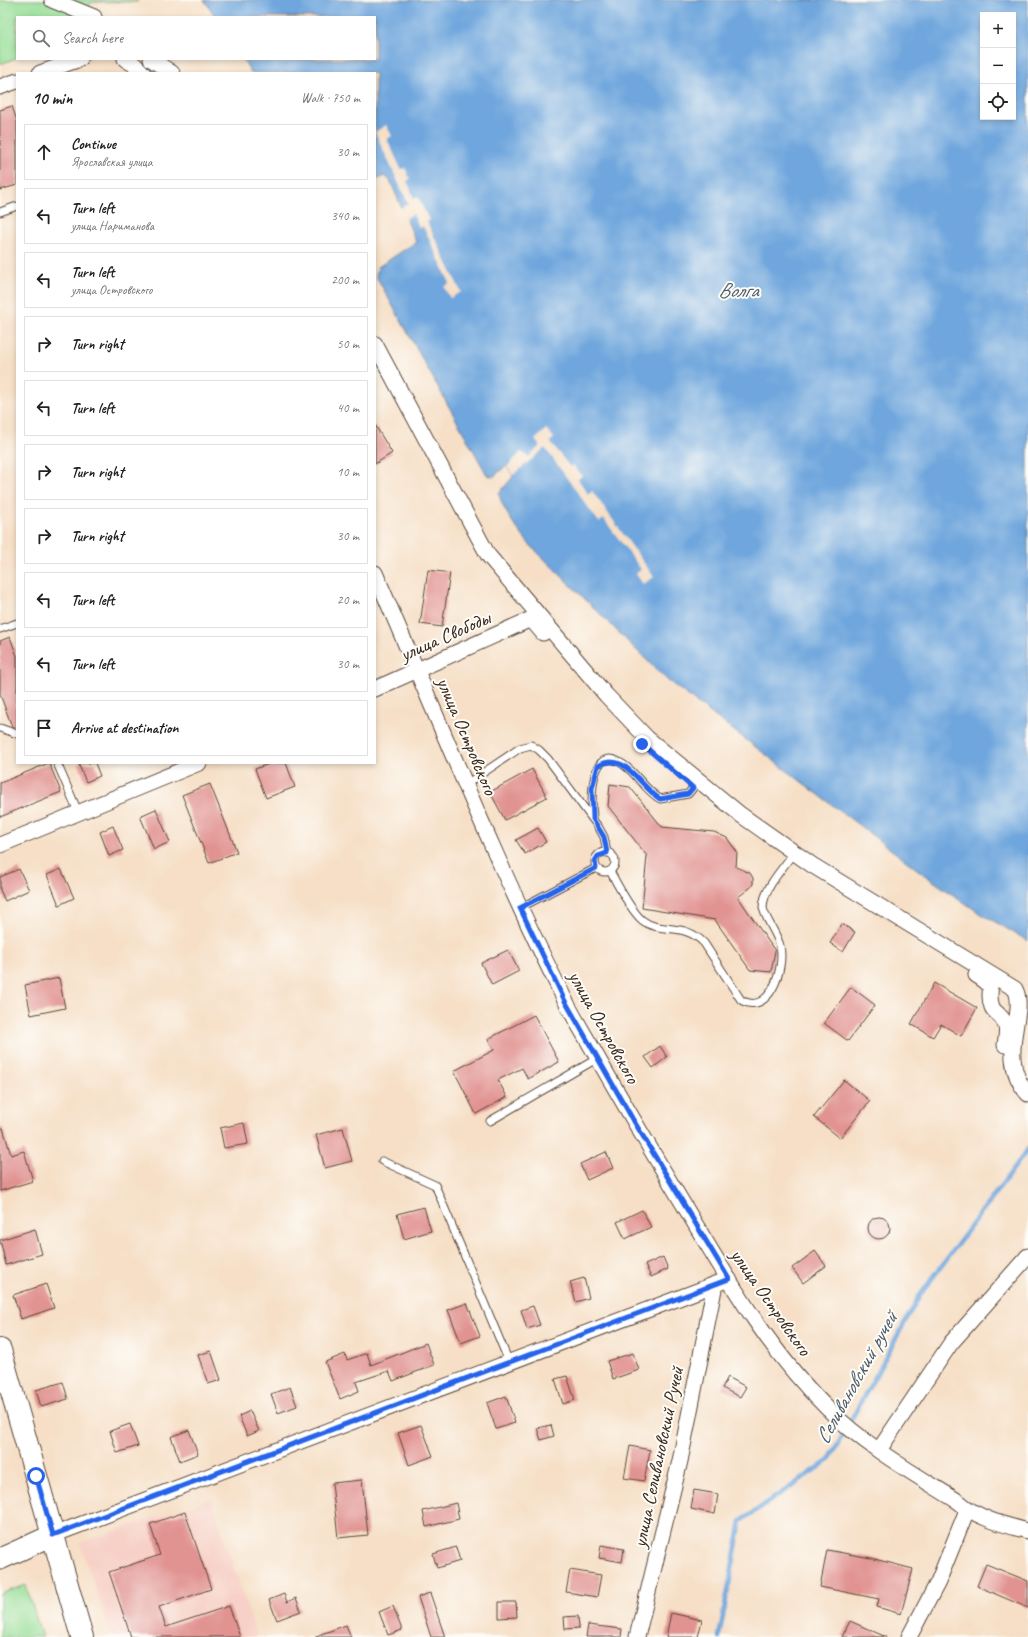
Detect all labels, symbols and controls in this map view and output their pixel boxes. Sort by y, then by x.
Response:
map controls [980,12,1016,120]
button: + [980,12,1016,48]
search box [16,16,376,60]
icon: search [30,27,52,49]
text: Search here [62,29,123,48]
button: − [980,48,1016,84]
button: locate [980,84,1016,120]
text: 10 min [32,88,72,109]
text: Walk · 750 m [301,90,360,106]
text: Continue [71,135,116,154]
icon: ahead [33,141,55,163]
text: 30 m [337,144,359,160]
text: Ярославская улица [71,154,152,170]
text: Turn left [71,199,114,218]
icon: left [33,205,55,227]
text: 340 m [331,208,359,224]
text: улица Нариманова [71,218,154,234]
text: Turn left [71,263,114,282]
icon: left [33,269,55,291]
text: 200 m [331,272,359,288]
water label: Волга [718,277,761,303]
text: улица Островского [71,282,152,298]
icon: right [33,333,55,355]
text: Turn right [71,335,124,354]
text: 50 m [337,336,359,352]
icon: left [33,397,55,419]
text: Turn left [71,399,114,418]
text: 40 m [337,400,359,416]
icon: right [33,461,55,483]
text: Turn right [71,463,124,482]
text: 10 m [337,464,359,480]
icon: right [33,525,55,547]
text: Turn right [71,527,124,546]
text: 30 m [337,528,359,544]
icon: left [33,589,55,611]
text: Turn left [71,591,114,610]
text: 20 m [337,592,359,608]
street label: улица Свободы [395,604,495,667]
icon: left [33,653,55,675]
text: Turn left [71,655,114,674]
text: 30 m [337,656,359,672]
street label: улица Островского [431,673,503,799]
icon: arrive [33,717,55,739]
text: Arrive at destination [71,719,178,738]
route end [633,735,651,753]
street label: улица Островского [562,965,646,1089]
street label: улица Островского [724,1243,818,1361]
water label: Селивановский ручей [809,1304,905,1448]
street label: улица Селивановский Ручей [626,1363,690,1551]
route start [27,1467,45,1485]

